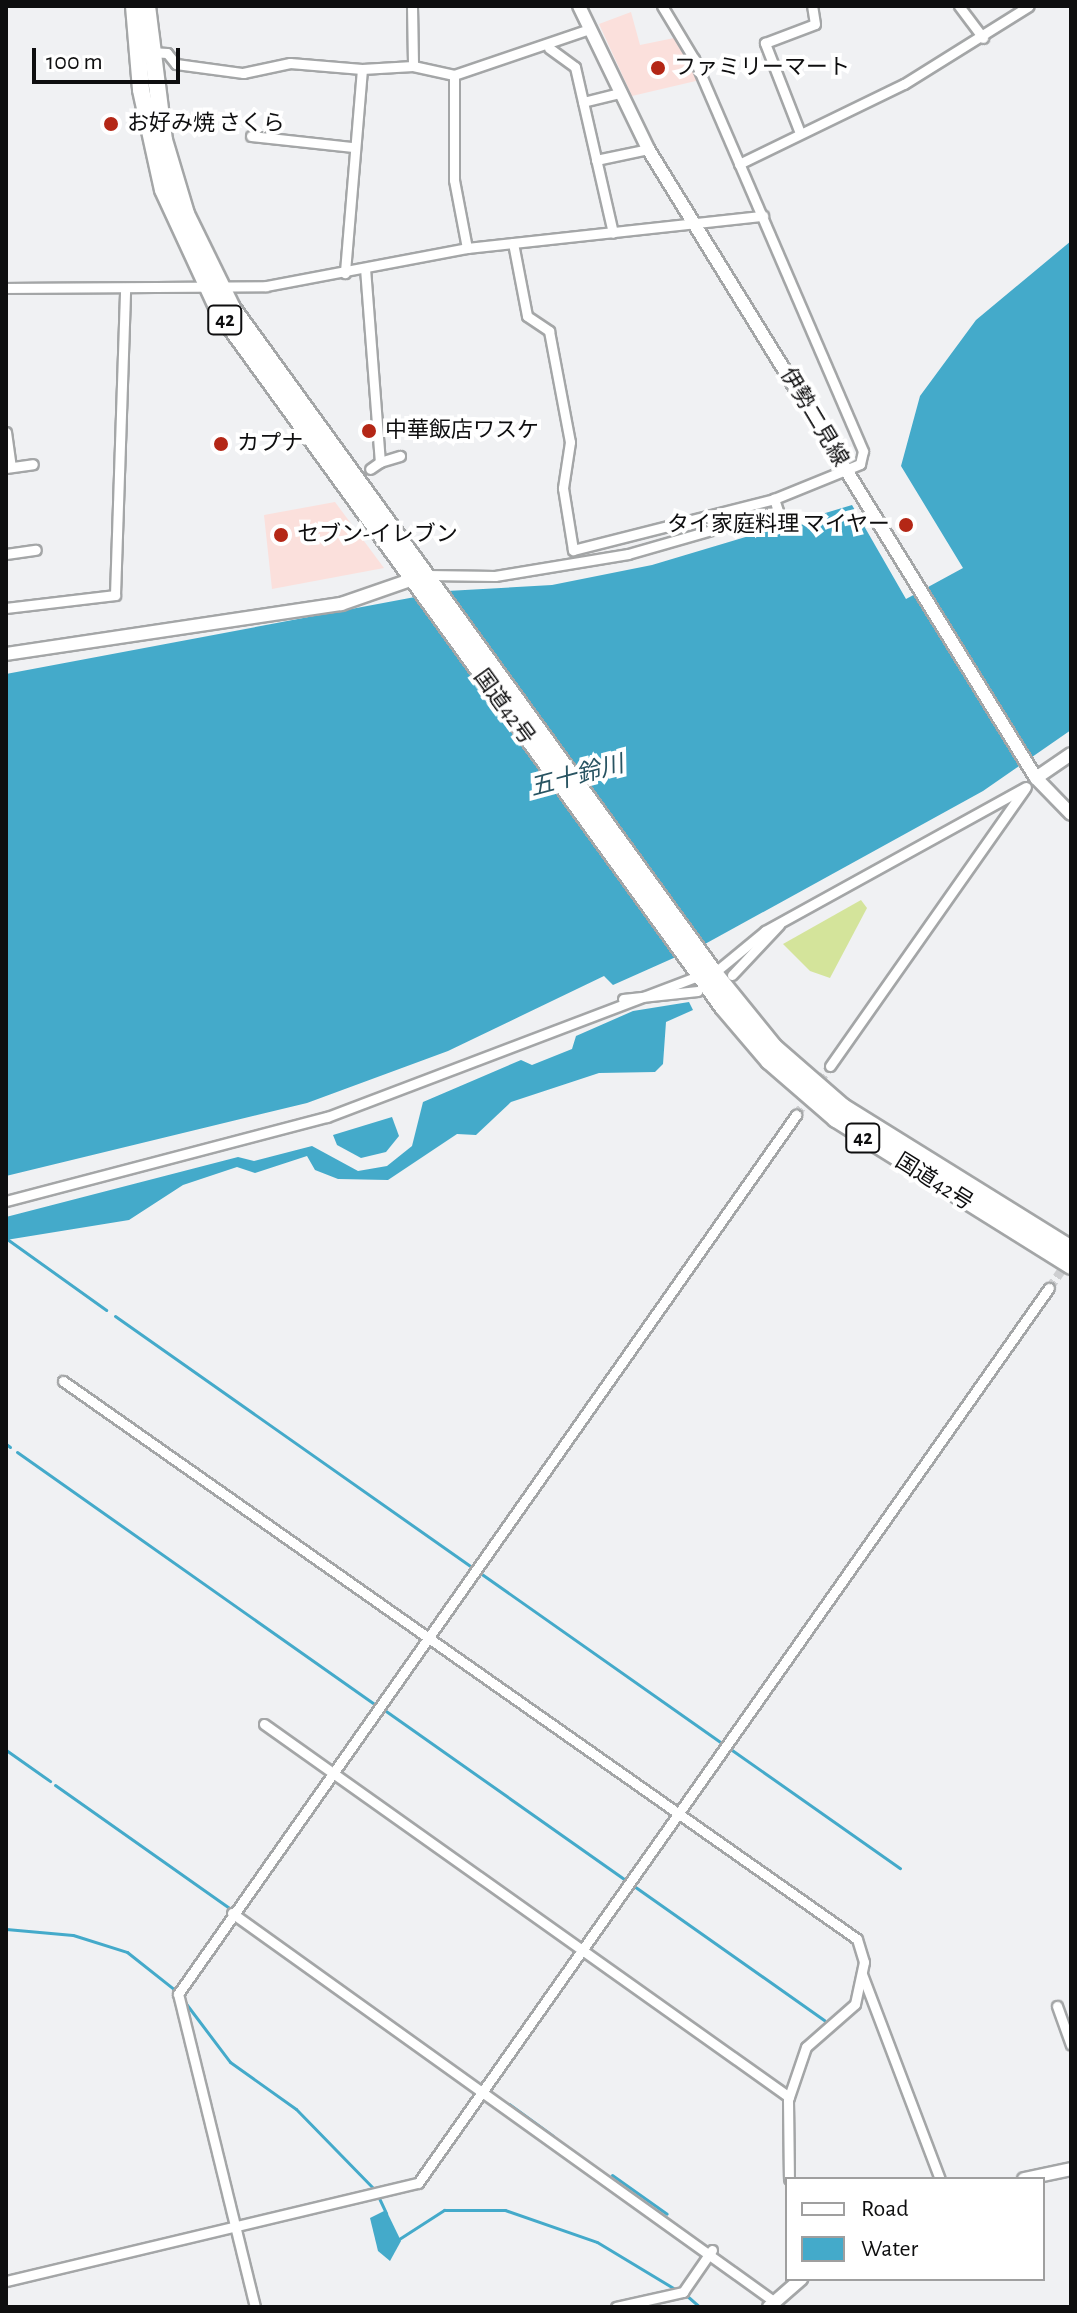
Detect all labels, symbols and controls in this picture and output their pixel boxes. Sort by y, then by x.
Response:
scale bar [36,32,184,82]
text: 100 m [46,50,103,74]
place label: ファミリーマート [674,55,850,81]
marker: ファミリーマート [649,59,667,77]
place label: お好み焼 さくら [127,111,285,137]
marker: お好み焼 さくら [102,115,120,133]
road number: 42 [207,304,243,336]
street label: 伊勢二見線 [774,363,854,471]
place label: 中華飯店ワスケ [385,418,539,444]
marker: 中華飯店ワスケ [360,422,378,440]
place label: カプナ [237,431,303,457]
marker: カプナ [212,435,230,453]
place label: タイ家庭料理 マイヤー [666,512,890,538]
marker: タイ家庭料理 マイヤー [897,516,915,534]
place label: セブン-イレブン [297,522,458,548]
marker: セブン-イレブン [272,526,290,544]
street label: 国道42号 [468,664,540,750]
water label: 五十鈴川 [527,751,627,803]
road number: 42 [845,1122,881,1154]
street label: 国道42号 [890,1148,978,1216]
legend [785,2177,1045,2281]
text: Road [861,2197,909,2221]
text: Water [861,2237,918,2261]

